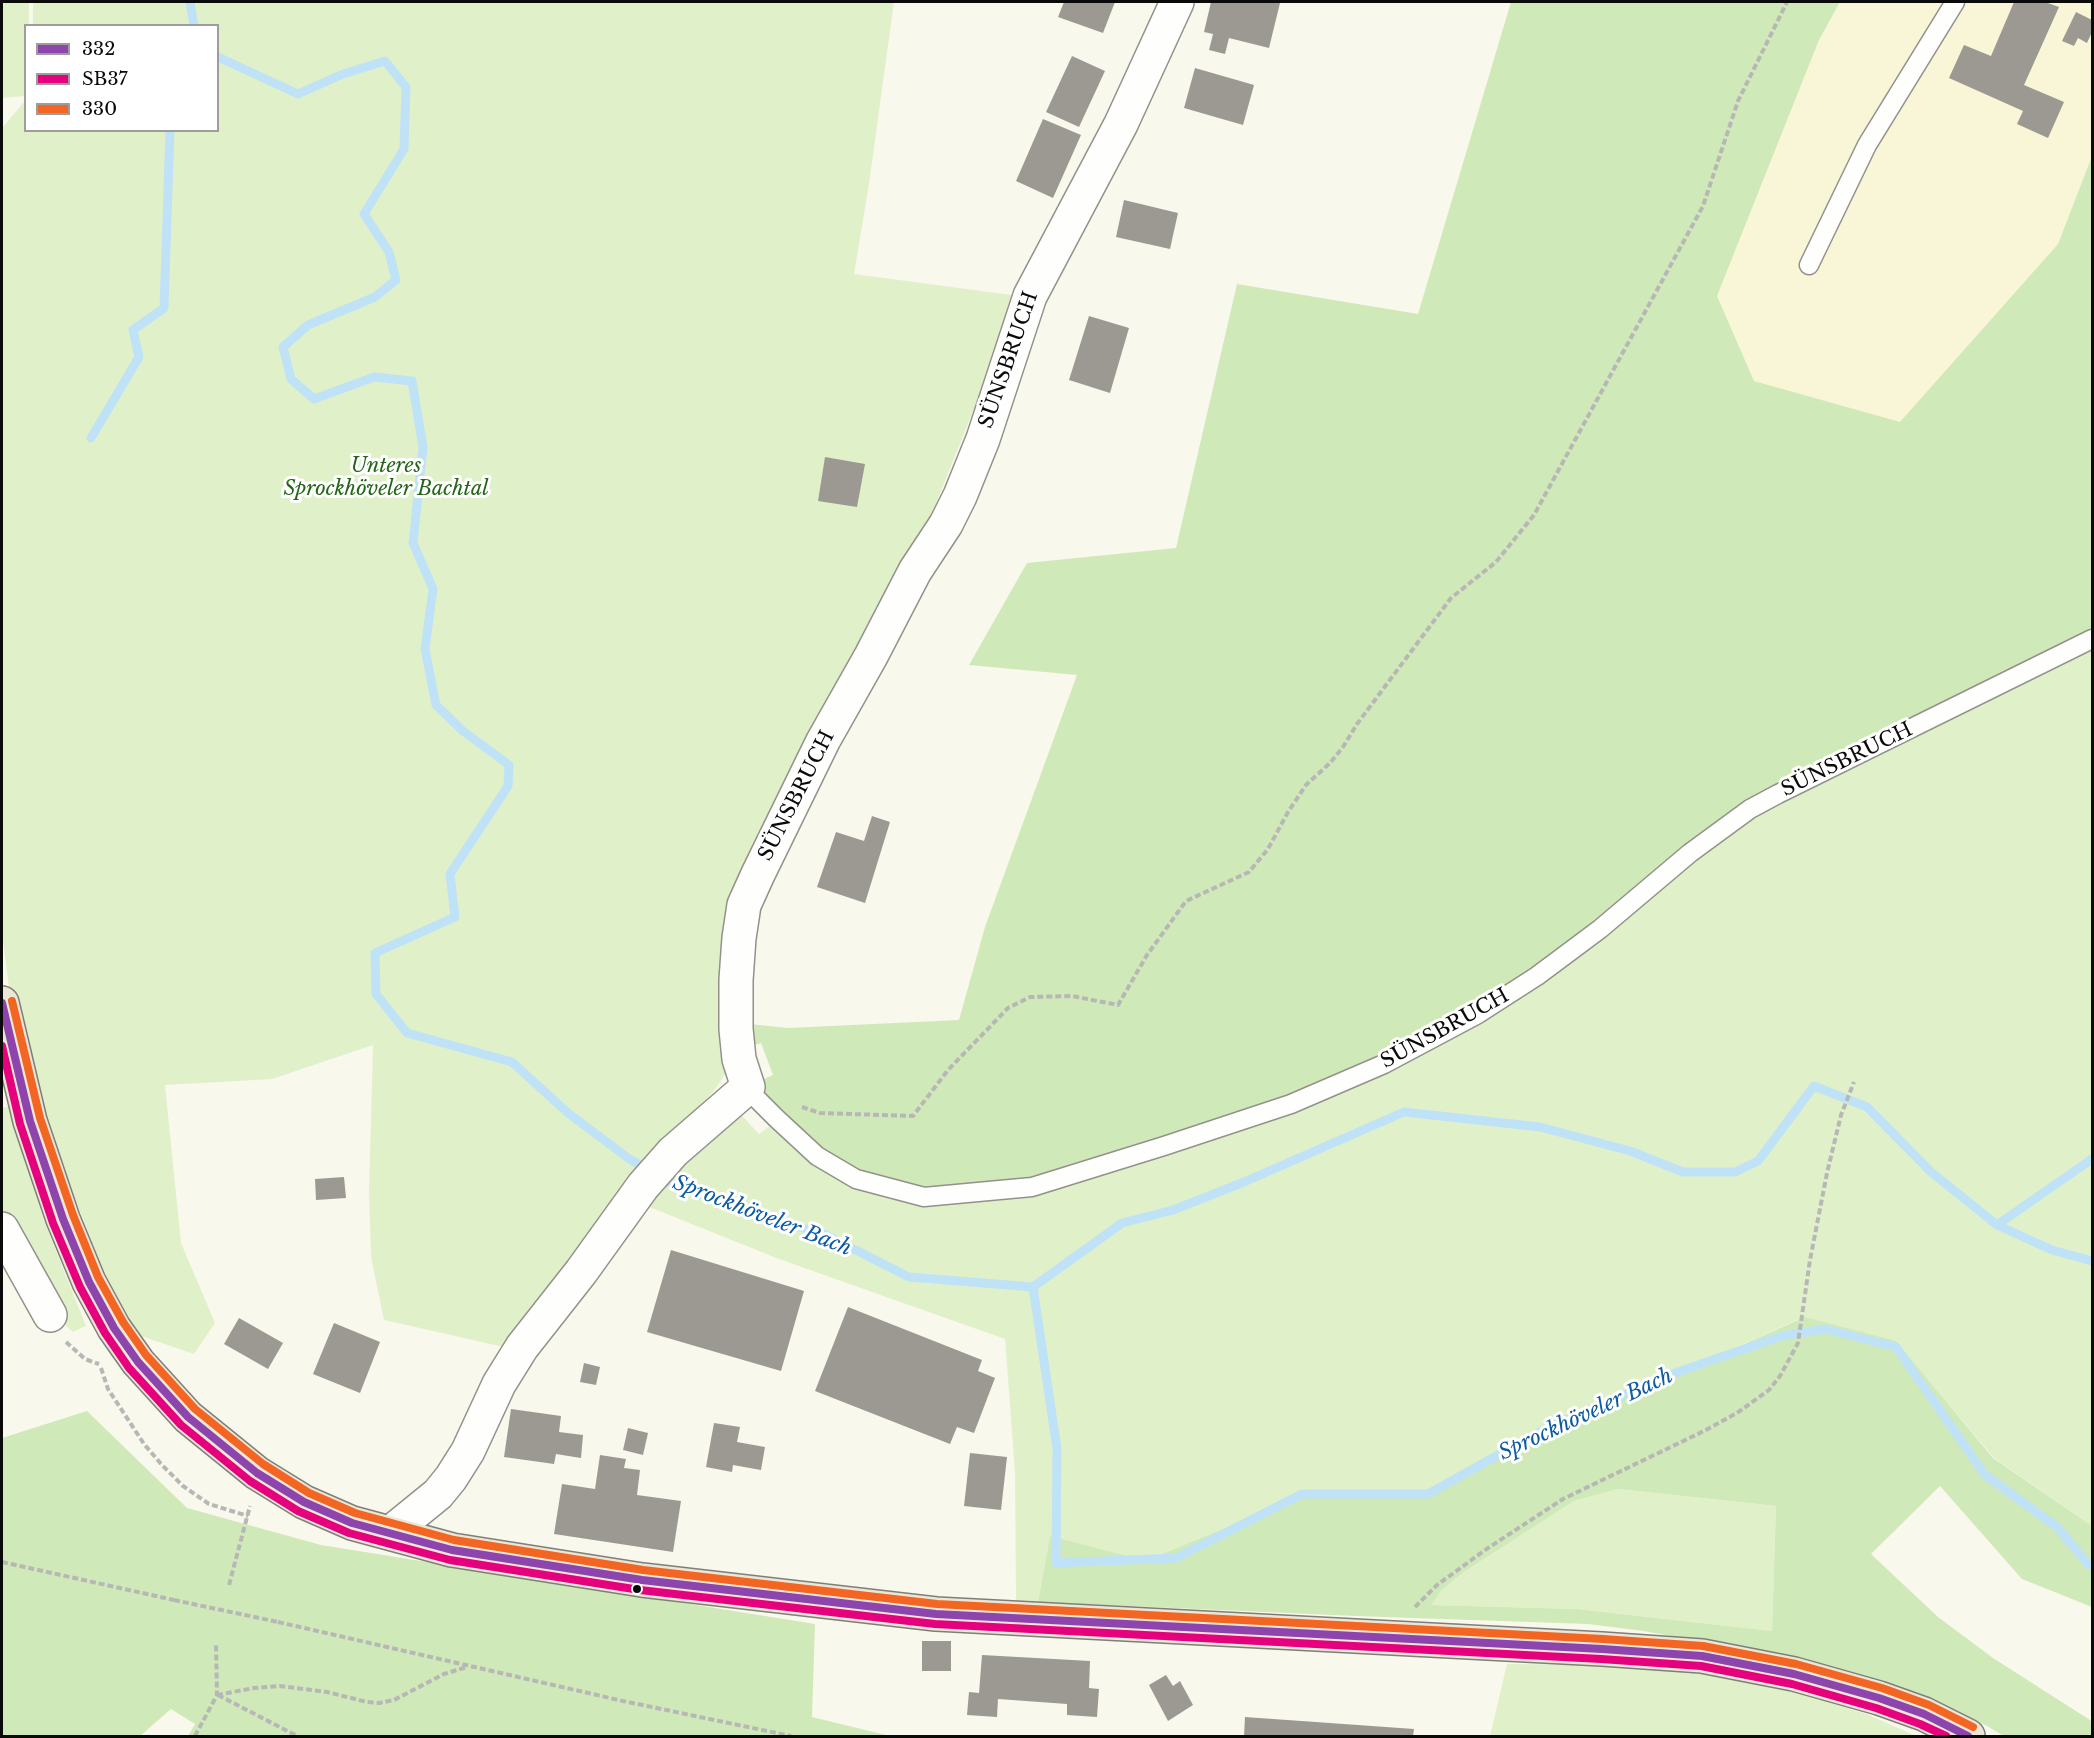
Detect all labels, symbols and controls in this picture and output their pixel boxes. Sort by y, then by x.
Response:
legend [24,24,219,132]
text: 332 [82,38,115,60]
text: SB37 [82,68,128,90]
text: 330 [82,98,117,120]
street label: SÜNSBRUCH [974,288,1044,432]
park label: Unteres Sprockhöveler Bachtal [283,454,489,501]
street label: SÜNSBRUCH [1777,718,1917,802]
street label: SÜNSBRUCH [754,727,840,865]
street label: SÜNSBRUCH [1377,984,1513,1074]
water label: Sprockhöveler Bach [669,1170,855,1262]
water label: Sprockhöveler Bach [1495,1364,1677,1466]
unlabelled marker [631,1583,643,1595]

